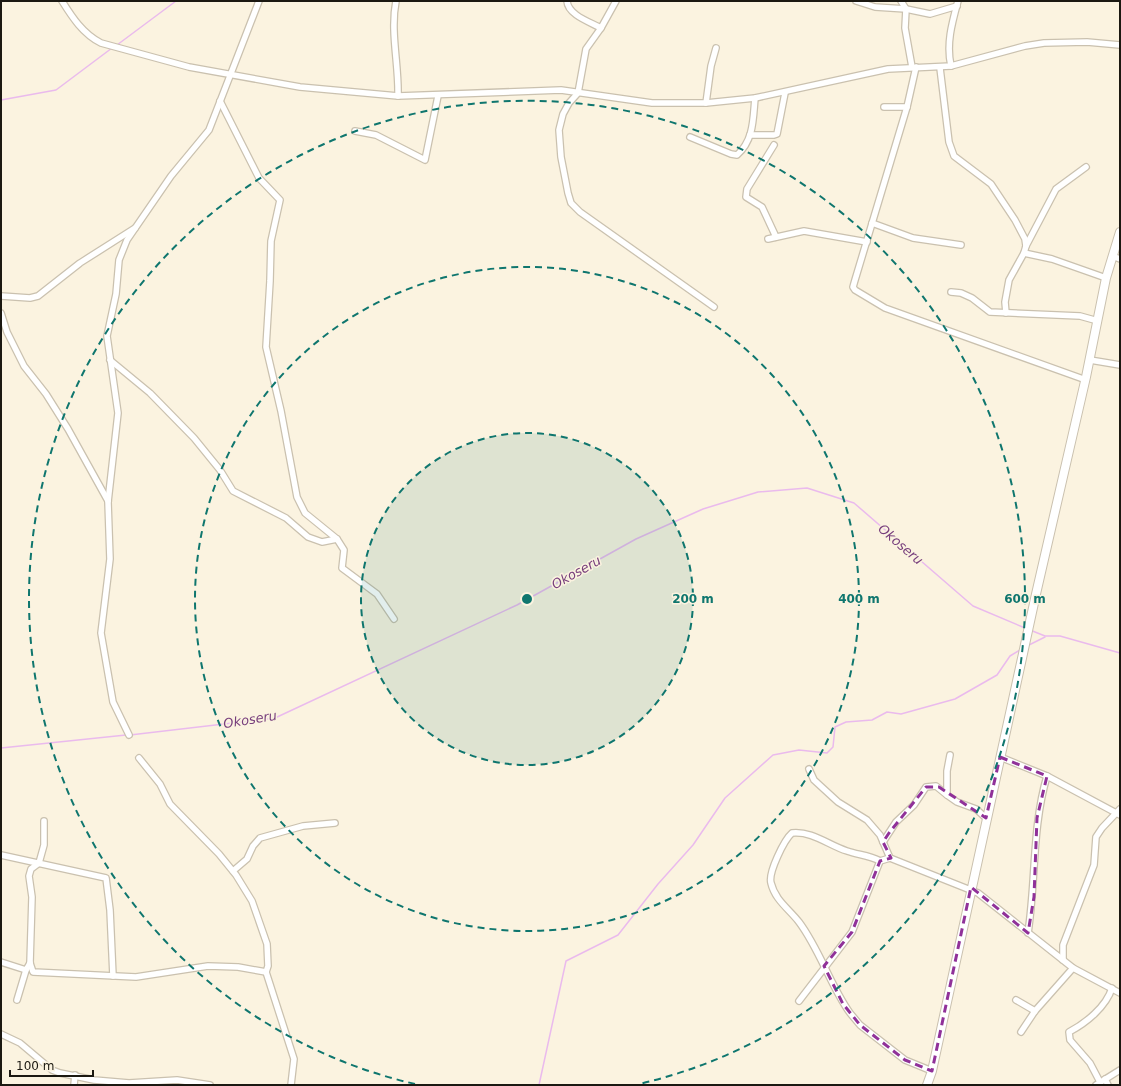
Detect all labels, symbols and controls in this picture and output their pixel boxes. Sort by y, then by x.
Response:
water label: Okoseru [875,521,926,568]
water label: Okoseru [549,553,604,592]
centre of rings [520,592,534,606]
text: 200 m [672,592,714,606]
text: 400 m [838,592,880,606]
text: 600 m [1004,592,1046,606]
water label: Okoseru [222,708,278,731]
scale bar [10,1052,93,1078]
text: 100 m [16,1059,54,1073]

